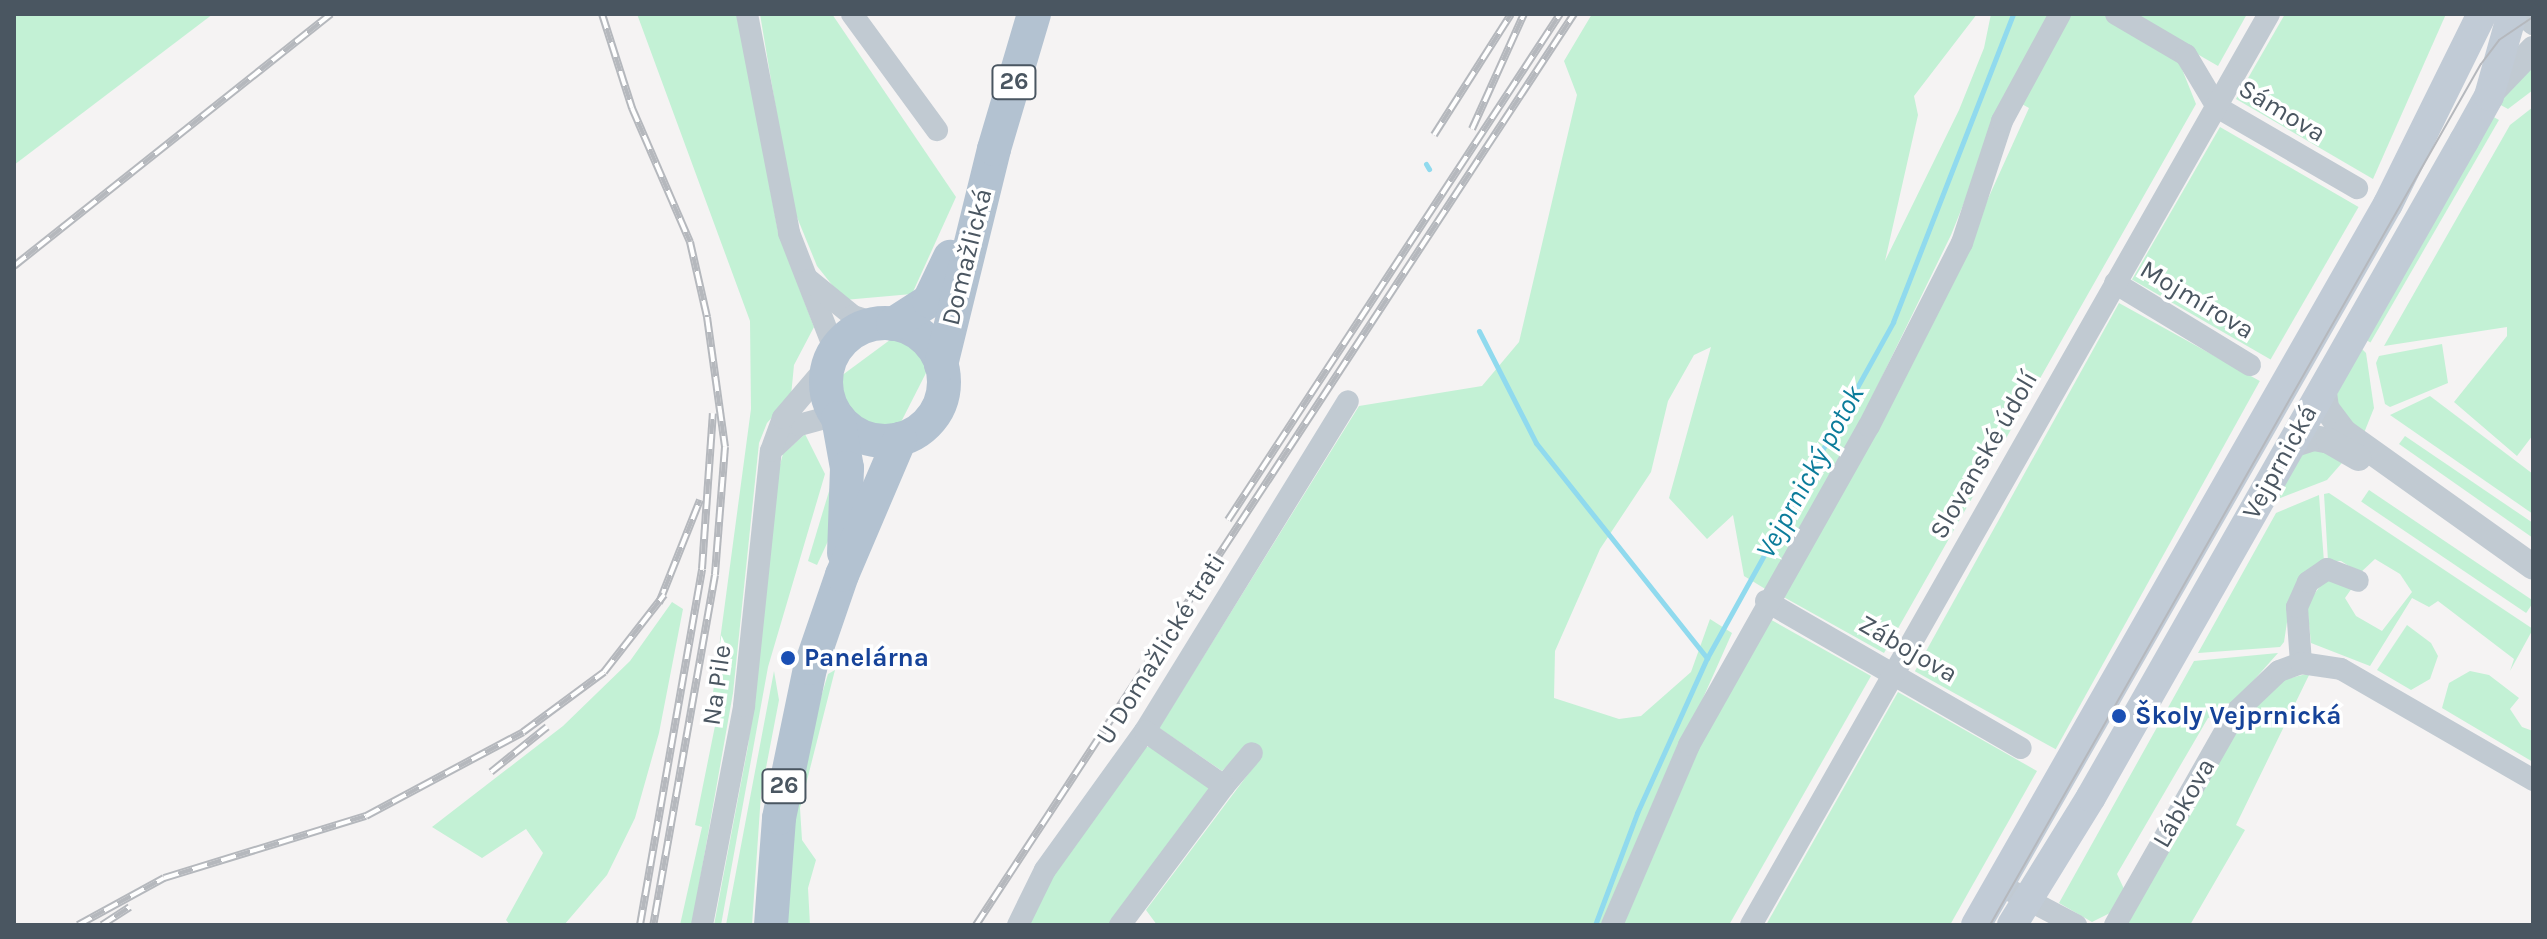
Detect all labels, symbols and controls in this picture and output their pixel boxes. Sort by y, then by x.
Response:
road number: 26 [990,62,1038,102]
street label: Sámova [2233,73,2331,149]
street label: Domažlická [935,185,999,329]
street label: Mojmírova [2134,254,2260,346]
street label: Slovanské údolí [1923,366,2045,544]
water label: Vejprnický potok [1749,380,1871,564]
street label: Vejprnická [2236,399,2324,525]
street label: U Domažlické trati [1090,548,1232,750]
street label: Zábojova [1853,608,1963,690]
place label: Panelárna [804,642,929,674]
street label: Na Pile [696,643,738,727]
marker: Panelárna [779,649,797,667]
place label: Školy Vejprnická [2135,700,2342,732]
marker: Školy Vejprnická [2110,707,2128,725]
street label: Lábkova [2146,753,2222,853]
road number: 26 [760,766,808,806]

